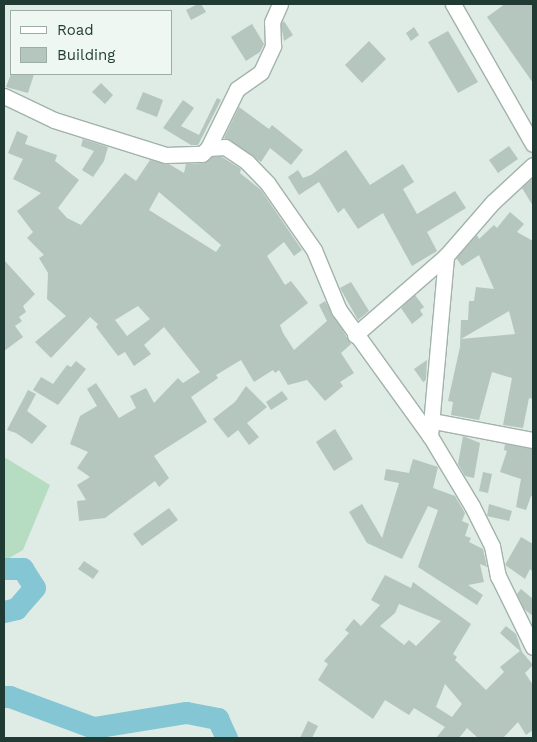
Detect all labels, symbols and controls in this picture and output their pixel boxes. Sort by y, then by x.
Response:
legend [10,10,172,75]
text: Road [57,21,94,39]
text: Building [57,46,115,64]

